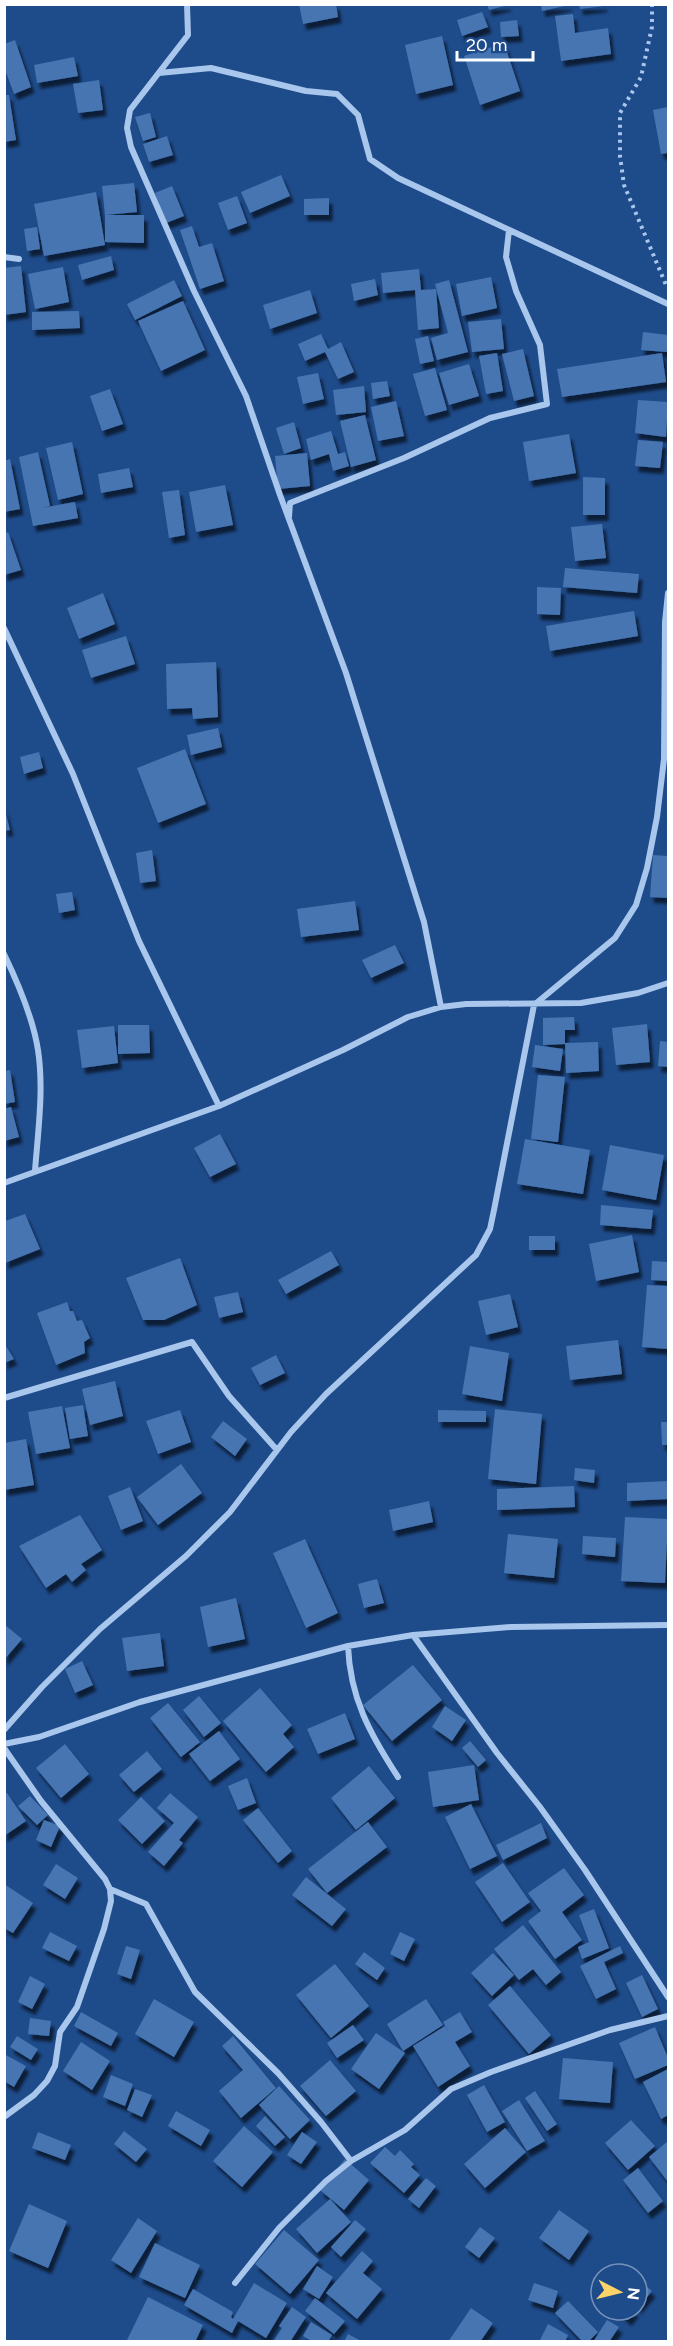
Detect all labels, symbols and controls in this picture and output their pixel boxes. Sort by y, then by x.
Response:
scale bar [457,24,534,62]
text: 20 m [466,34,507,56]
north arrow [589,2262,649,2322]
text: N [623,2286,644,2301]

